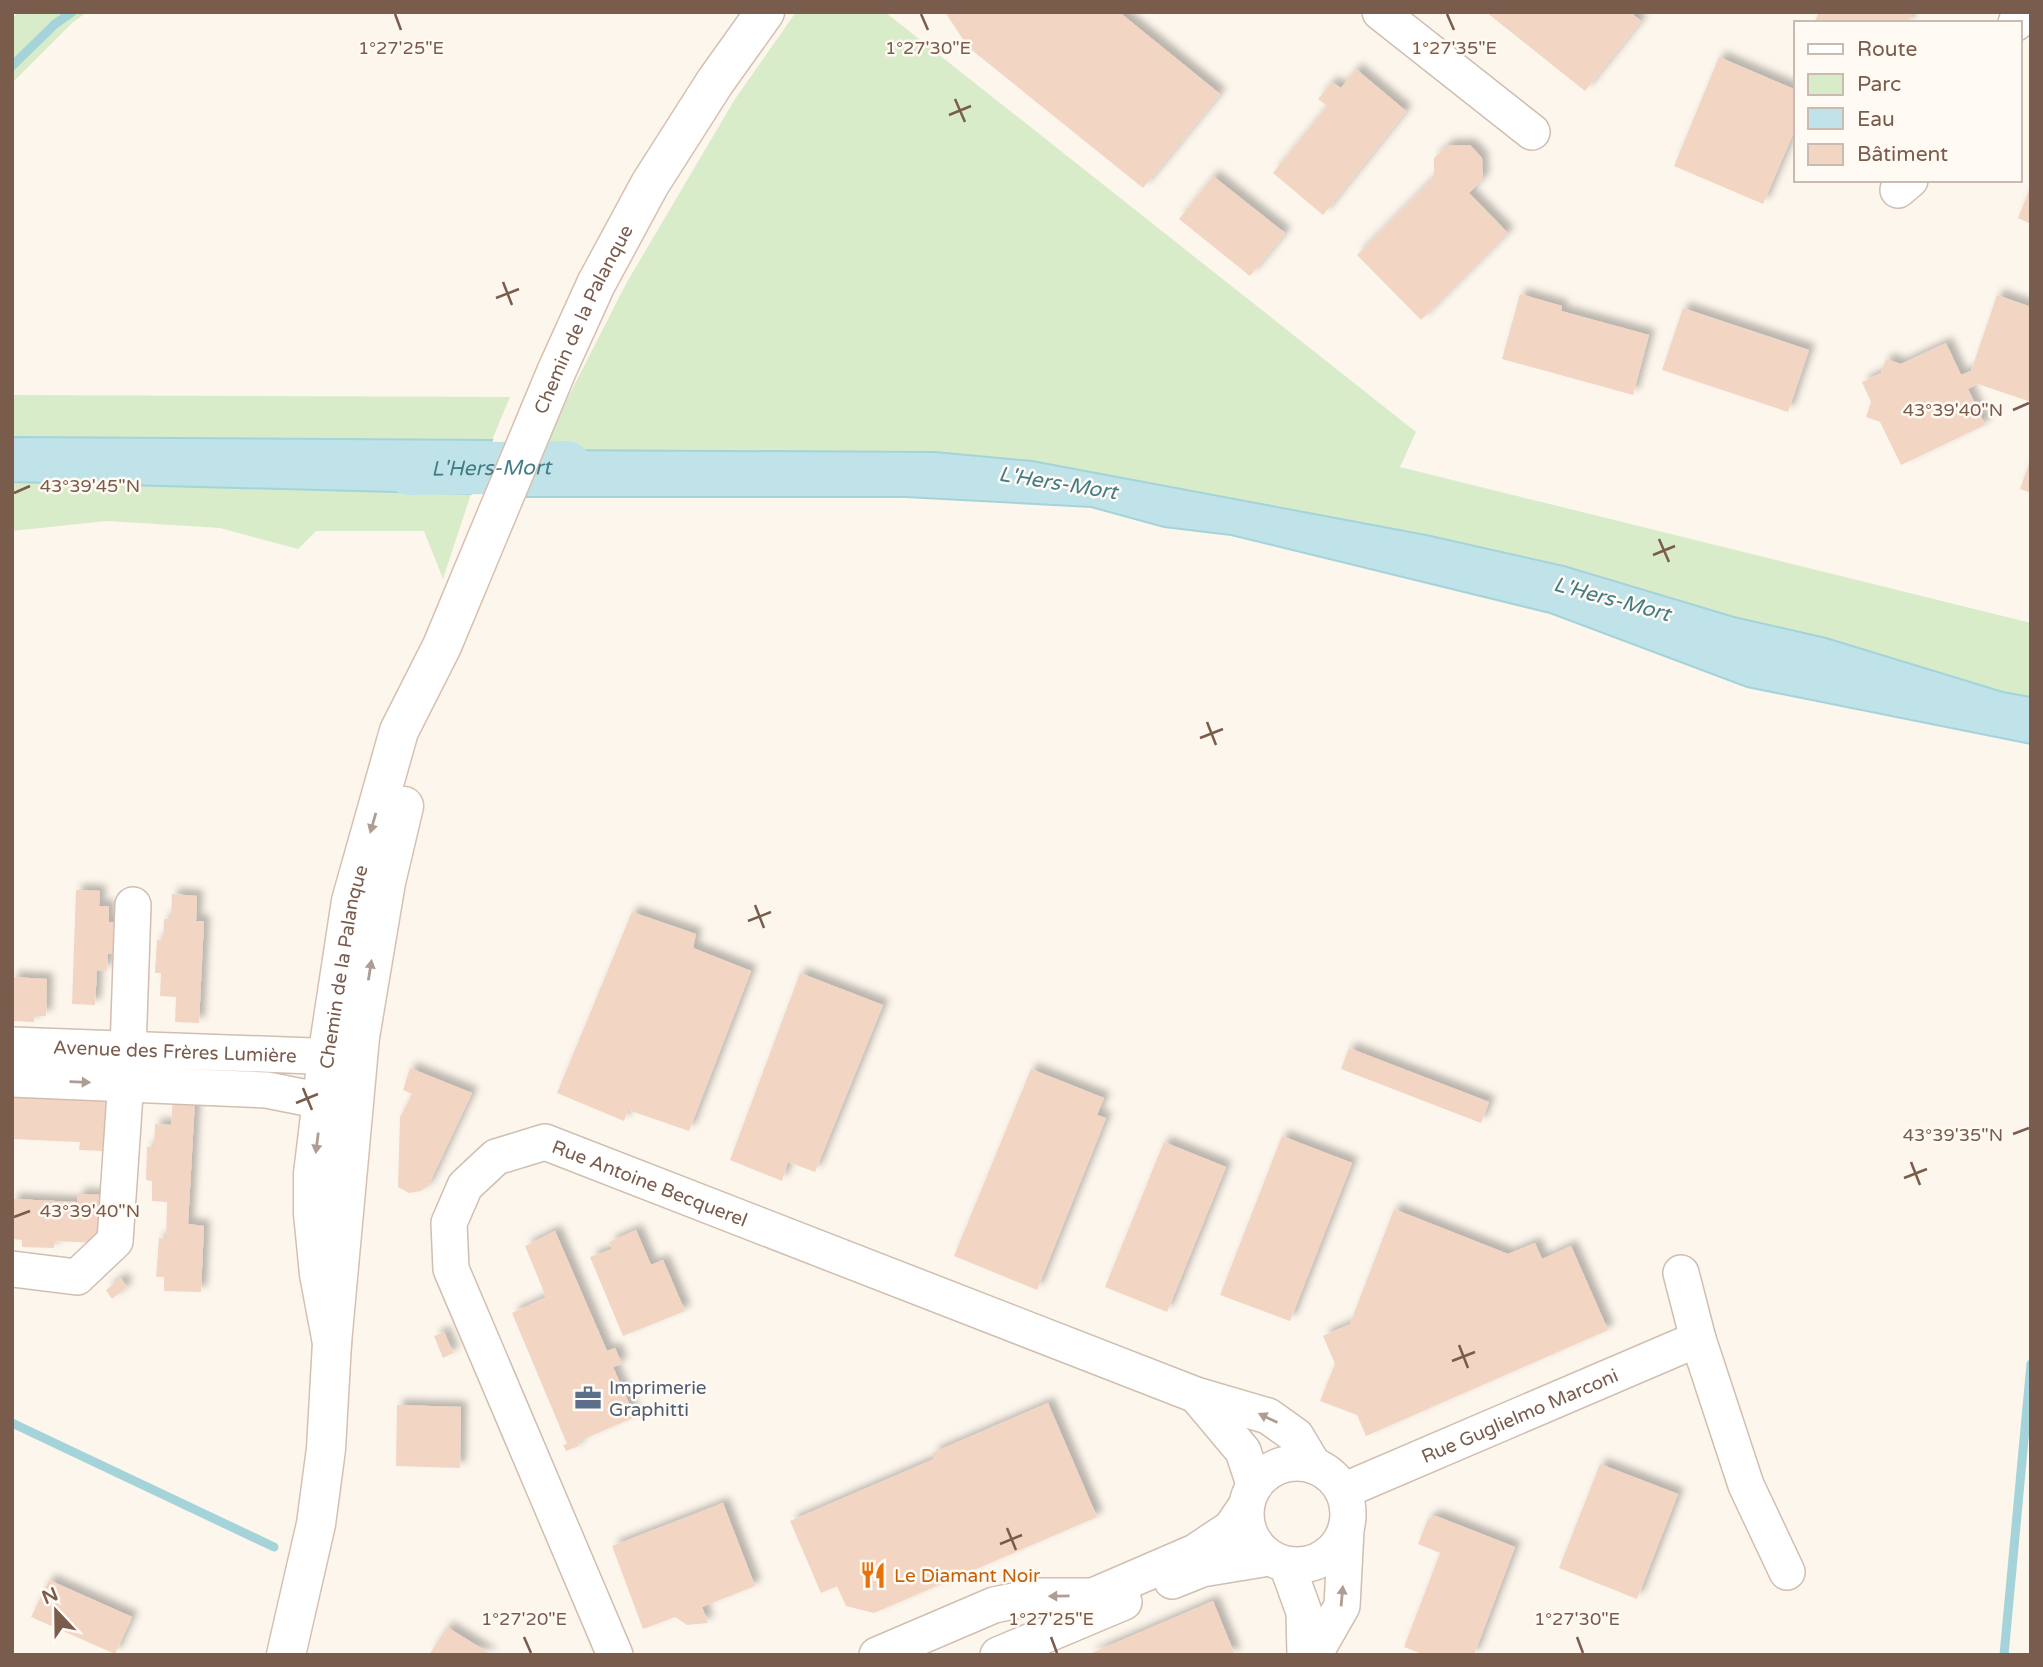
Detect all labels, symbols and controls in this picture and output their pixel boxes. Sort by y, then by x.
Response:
legend [1794,21,2022,182]
text: 1°27'25"E [358,37,444,59]
text: 1°27'30"E [885,37,971,59]
text: 1°27'35"E [1411,37,1497,59]
text: Route [1857,37,1917,62]
text: Parc [1857,72,1901,97]
text: Eau [1857,107,1895,132]
text: Bâtiment [1857,142,1948,167]
street label: Chemin de la Palanque [530,221,638,417]
text: 43°39'40"N [1903,399,2003,421]
water label: L'Hers-Mort [431,455,553,482]
water label: L'Hers-Mort [997,462,1121,506]
text: 43°39'45"N [40,475,140,497]
water label: L'Hers-Mort [1551,572,1675,628]
one-way arrow [367,812,378,834]
street label: Chemin de la Palanque [316,863,373,1070]
one-way arrow [365,959,376,981]
street label: Avenue des Frères Lumière [53,1037,297,1067]
one-way arrow [70,1077,92,1088]
text: 43°39'35"N [1903,1124,2003,1146]
one-way arrow [312,1132,323,1154]
street label: Rue Antoine Becquerel [549,1136,750,1232]
text: 43°39'40"N [40,1200,140,1222]
street label: Rue Guglielmo Marconi [1418,1365,1622,1468]
place label: Imprimerie Graphitti [609,1377,707,1421]
office icon: Imprimerie Graphitti [573,1383,603,1413]
one-way arrow [1257,1413,1277,1425]
restaurant icon: Le Diamant Noir [858,1560,888,1590]
place label: Le Diamant Noir [894,1565,1041,1587]
north arrow [21,1576,91,1646]
text: N [39,1583,61,1609]
one-way arrow [1337,1585,1348,1607]
one-way arrow [1047,1590,1069,1602]
text: 1°27'20"E [481,1608,567,1630]
text: 1°27'25"E [1008,1608,1094,1630]
text: 1°27'30"E [1534,1608,1620,1630]

